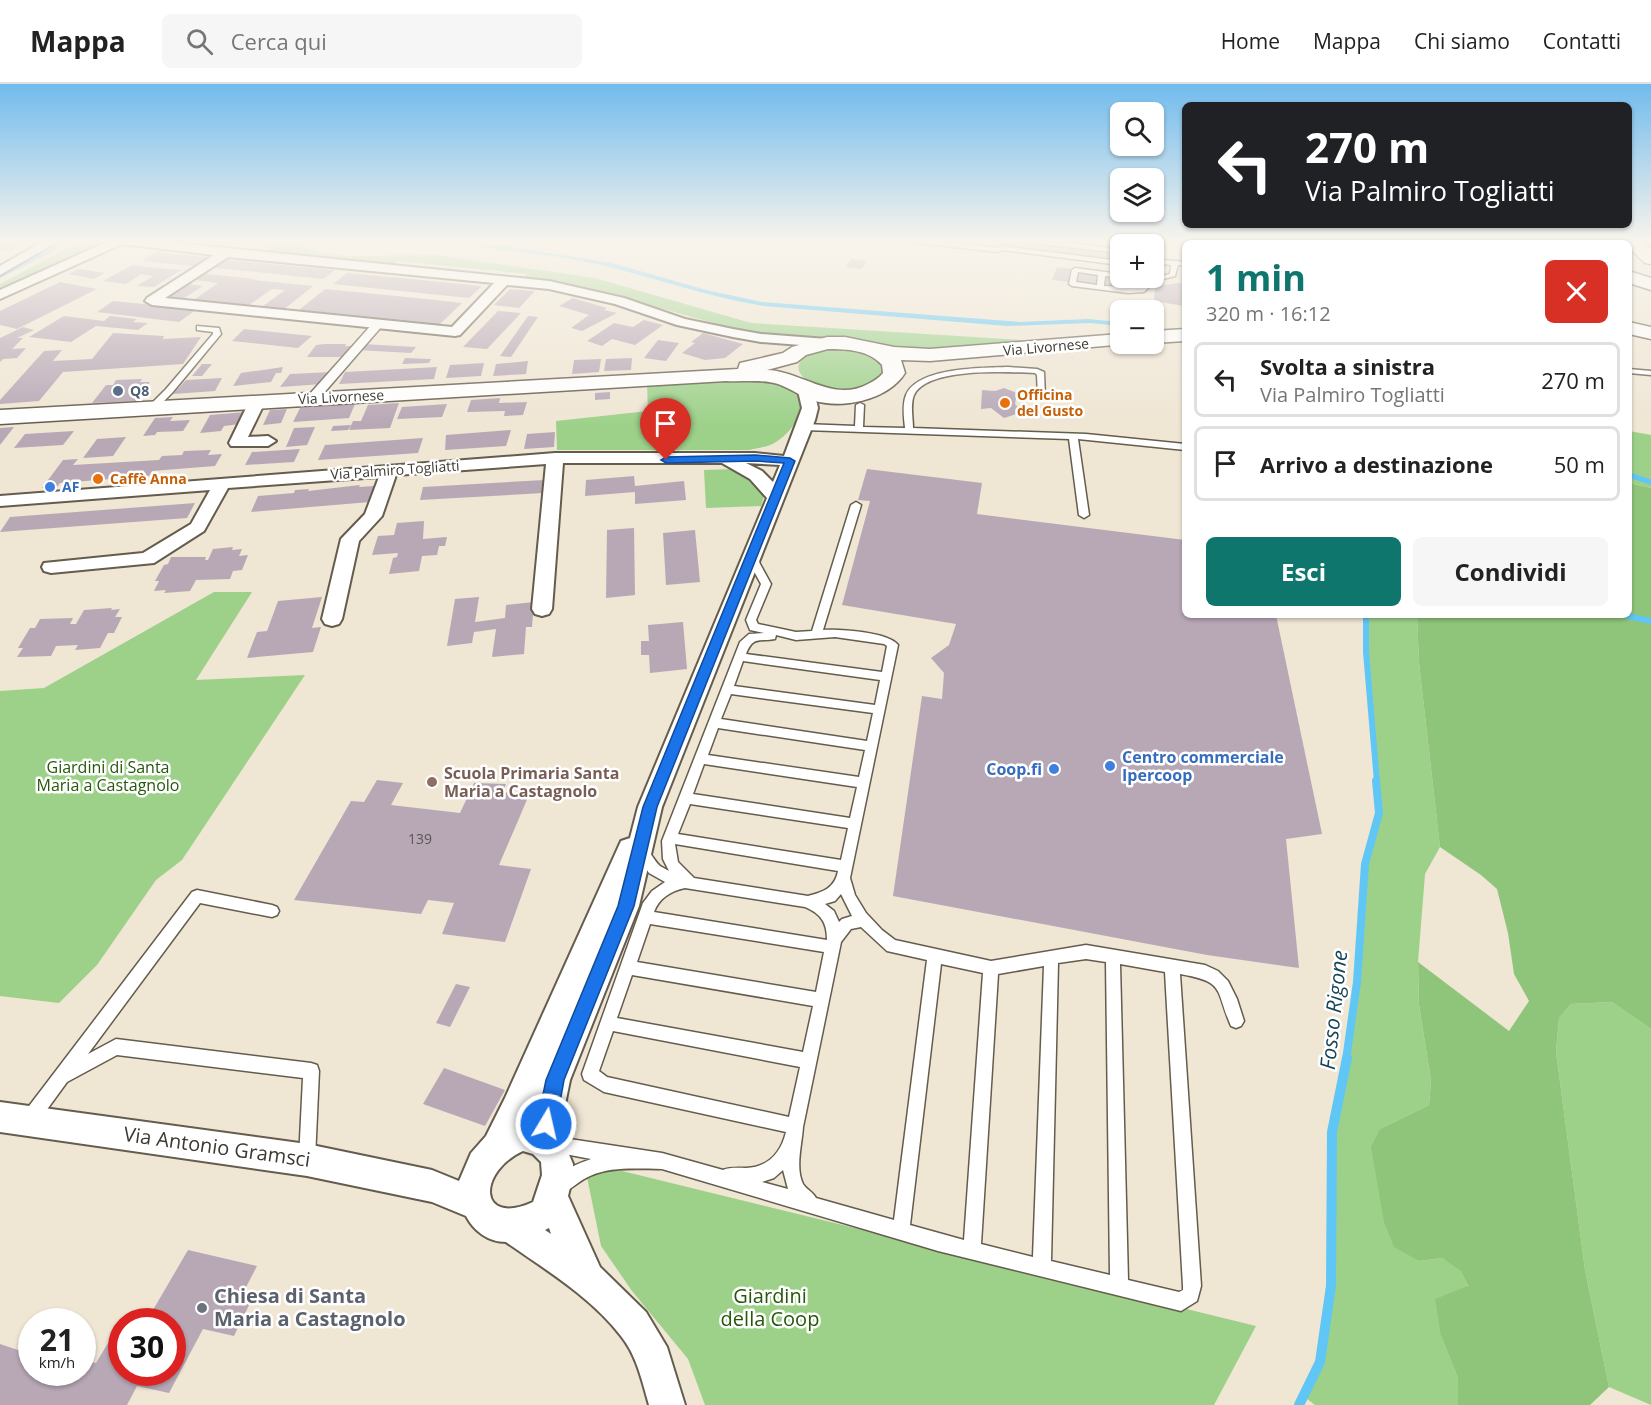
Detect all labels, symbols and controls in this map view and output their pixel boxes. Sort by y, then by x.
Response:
search box [162,14,582,68]
text: Mappa [30,22,126,60]
icon: search [183,25,216,58]
text: Cerca qui [231,26,327,56]
text: Home [1221,27,1280,55]
text: Mappa [1313,27,1381,55]
text: Chi siamo [1414,27,1510,55]
text: Contatti [1543,27,1621,55]
map controls [1110,102,1164,354]
button: search [1110,102,1164,156]
text: 270 m [1305,118,1429,175]
icon: left [1206,126,1284,204]
button: layers [1110,168,1164,222]
text: Via Palmiro Togliatti [1305,172,1555,209]
button: + [1110,234,1164,288]
text: 1 min [1206,253,1306,302]
button: close [1545,260,1608,323]
button: − [1110,300,1164,354]
text: 320 m · 16:12 [1206,300,1331,327]
street label: Via Livornese [1002,333,1090,360]
text: Svolta a sinistra [1260,351,1435,381]
icon: left [1209,363,1242,396]
text: 270 m [1541,365,1605,395]
place label: Q8 [130,381,149,400]
text: Via Palmiro Togliatti [1260,381,1445,408]
marker: Q8 [111,384,125,398]
street label: Via Livornese [297,385,385,408]
place label: Officina del Gusto [1017,385,1083,420]
marker: Officina del Gusto [998,396,1012,410]
pin [640,398,691,460]
icon: arrive [649,407,682,440]
icon: arrive [1209,447,1242,480]
text: Arrivo a destinazione [1260,449,1493,479]
text: 50 m [1554,449,1605,479]
street label: Via Palmiro Togliatti [330,456,460,483]
place label: Caffè Anna [110,469,187,488]
marker: Caffè Anna [91,472,105,486]
place label: AF [62,477,79,496]
marker: AF [43,480,57,494]
button: Esci [1206,537,1401,606]
button: Condividi [1413,537,1608,606]
place label: Centro commerciale Ipercoop [1122,746,1284,786]
park label: Giardini di Santa Maria a Castagnolo [37,756,179,796]
place label: Coop.fi [986,758,1042,780]
marker: Centro commerciale Ipercoop [1103,759,1117,773]
place label: Scuola Primaria Santa Maria a Castagnolo [444,762,619,802]
marker: Coop.fi [1047,762,1061,776]
marker: Scuola Primaria Santa Maria a Castagnolo [425,775,439,789]
house number: 139 [408,829,432,848]
water label: Fosso Rigone [1313,949,1353,1071]
position arrow [514,1092,578,1156]
street label: Via Antonio Gramsci [122,1120,312,1173]
place label: Chiesa di Santa Maria a Castagnolo [214,1282,406,1332]
park label: Giardini della Coop [721,1282,819,1332]
marker: Chiesa di Santa Maria a Castagnolo [195,1301,209,1315]
speed limit sign: 30 [108,1308,186,1386]
text: 21 [40,1319,74,1360]
text: km/h [39,1352,75,1372]

